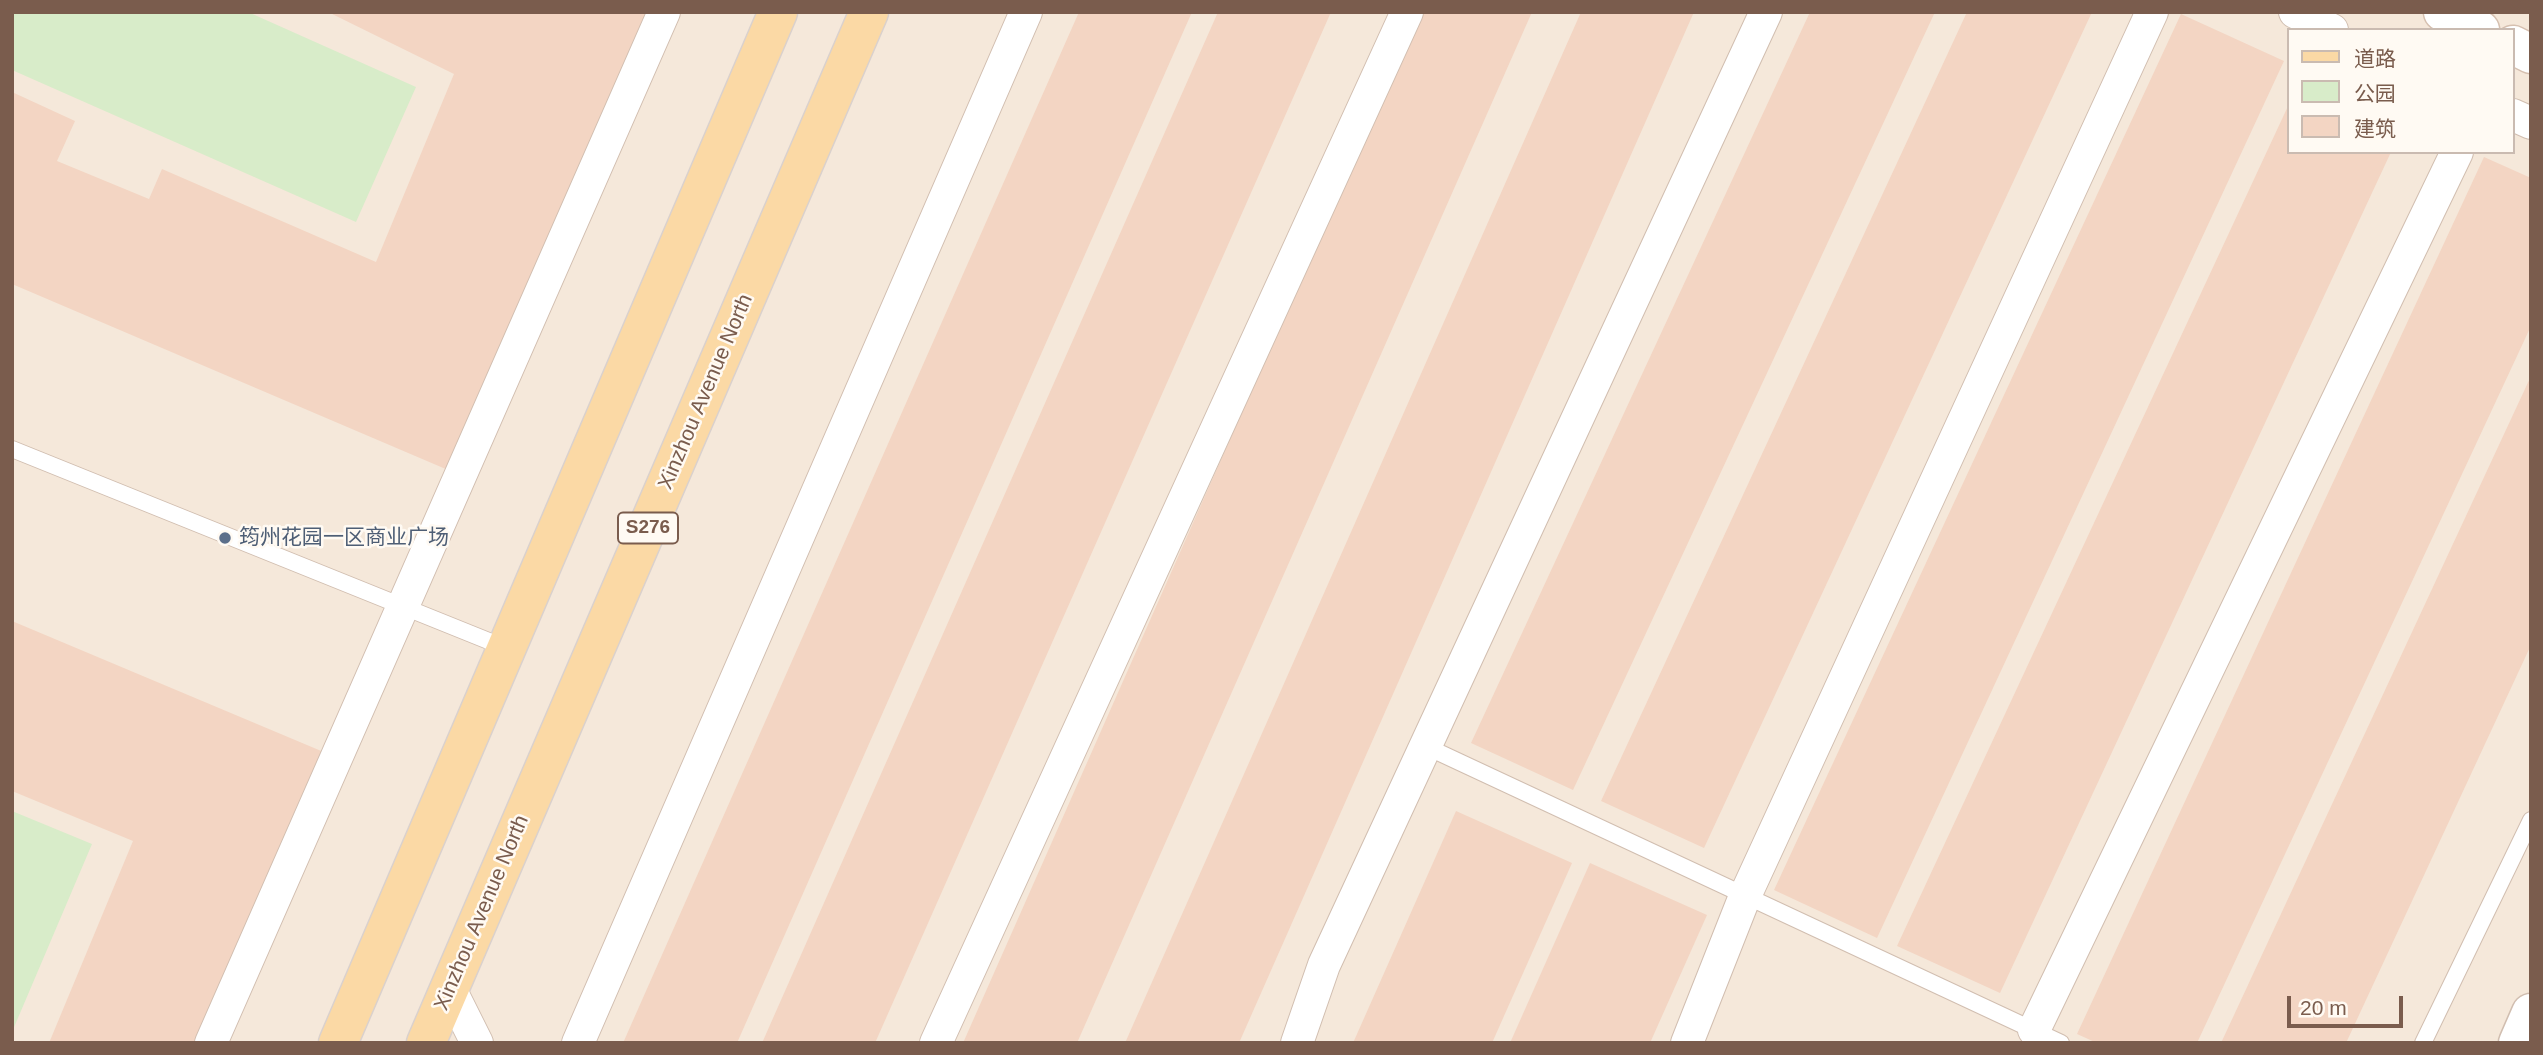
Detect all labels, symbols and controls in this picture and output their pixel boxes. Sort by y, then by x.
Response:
legend [2288,28,2515,154]
text: 道路 [2354,47,2396,70]
text: 公园 [2354,82,2396,105]
text: 建筑 [2354,117,2396,140]
street label: Xinzhou Avenue North [653,291,759,493]
road number: S276 [618,512,678,544]
place label: 筠州花园一区商业广场 [239,525,449,551]
marker: 筠州花园一区商业广场 [217,530,233,546]
street label: Xinzhou Avenue North [429,812,535,1014]
scale bar [2291,982,2406,1026]
text: 20 m [2300,996,2347,1019]

